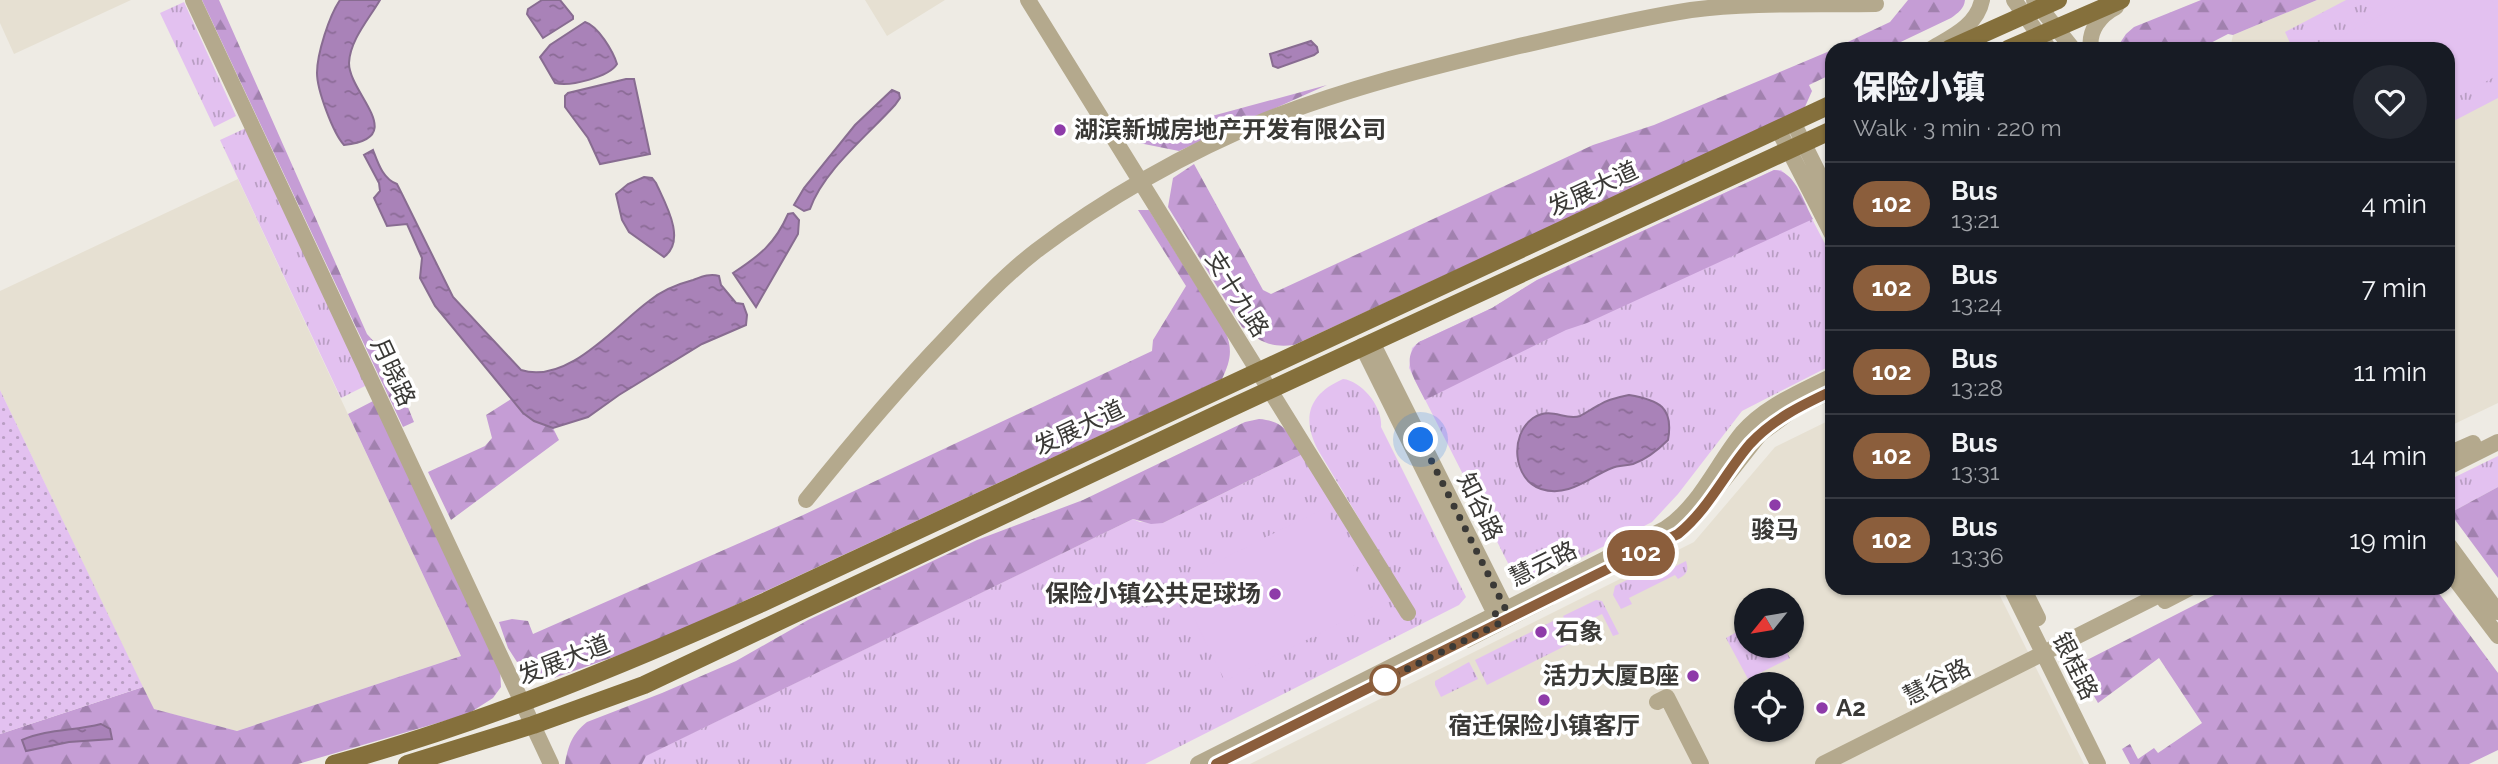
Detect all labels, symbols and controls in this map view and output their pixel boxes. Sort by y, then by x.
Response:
button: heart [2353,65,2427,139]
text: 保险小镇 [1853,68,1985,107]
text: Walk · 3 min · 220 m [1853,114,2062,141]
place label: 湖滨新城房地产开发有限公司 [1074,115,1386,144]
marker: 湖滨新城房地产开发有限公司 [1052,122,1068,138]
street label: 发展大道 [1543,155,1642,222]
text: Bus [1951,176,1998,206]
text: 102 [1871,189,1912,218]
text: 4 min [2361,189,2427,219]
text: 13:21 [1951,206,1999,233]
street label: 支十九路 [1200,245,1275,342]
text: Bus [1951,260,1998,290]
text: 102 [1871,273,1912,302]
text: 7 min [2362,273,2427,303]
text: 13:24 [1951,290,2002,317]
street label: 月晓路 [365,333,422,411]
text: Bus [1951,344,1998,374]
text: 102 [1871,357,1912,386]
text: 11 min [2353,357,2427,387]
text: 13:28 [1951,374,2003,401]
street label: 发展大道 [1029,394,1128,461]
your location [1403,422,1438,457]
text: Bus [1951,428,1998,458]
text: 102 [1871,441,1912,470]
text: 14 min [2350,441,2427,471]
text: 13:31 [1951,458,2000,485]
street label: 知谷路 [1452,468,1509,545]
marker: 骏马 [1767,497,1783,513]
text: Bus [1951,512,1998,542]
place label: 骏马 [1751,515,1799,544]
text: 102 [1871,525,1912,554]
text: 19 min [2349,525,2427,555]
line badge: 102 [1601,530,1681,576]
street label: 慧云路 [1504,535,1581,592]
text: 102 [1621,538,1661,567]
text: 13:36 [1951,542,2004,569]
place label: 保险小镇公共足球场 [1045,579,1261,608]
marker: 保险小镇公共足球场 [1267,586,1283,602]
north arrow [1734,588,1804,658]
map controls [1734,588,1804,742]
place label: 石象 [1555,617,1603,646]
marker: 石象 [1533,624,1549,640]
street label: 银桂路 [2047,627,2104,704]
street label: 发展大道 [514,629,614,690]
street label: 慧谷路 [1898,652,1975,711]
place label: 活力大厦B座 [1543,661,1679,690]
unlabelled marker [1370,665,1400,695]
marker: 活力大厦B座 [1685,668,1701,684]
button: locate [1734,672,1804,742]
marker: 宿迁保险小镇客厅 [1536,692,1552,708]
place label: A2 [1836,693,1866,722]
marker: A2 [1814,700,1830,716]
place label: 宿迁保险小镇客厅 [1448,711,1640,740]

